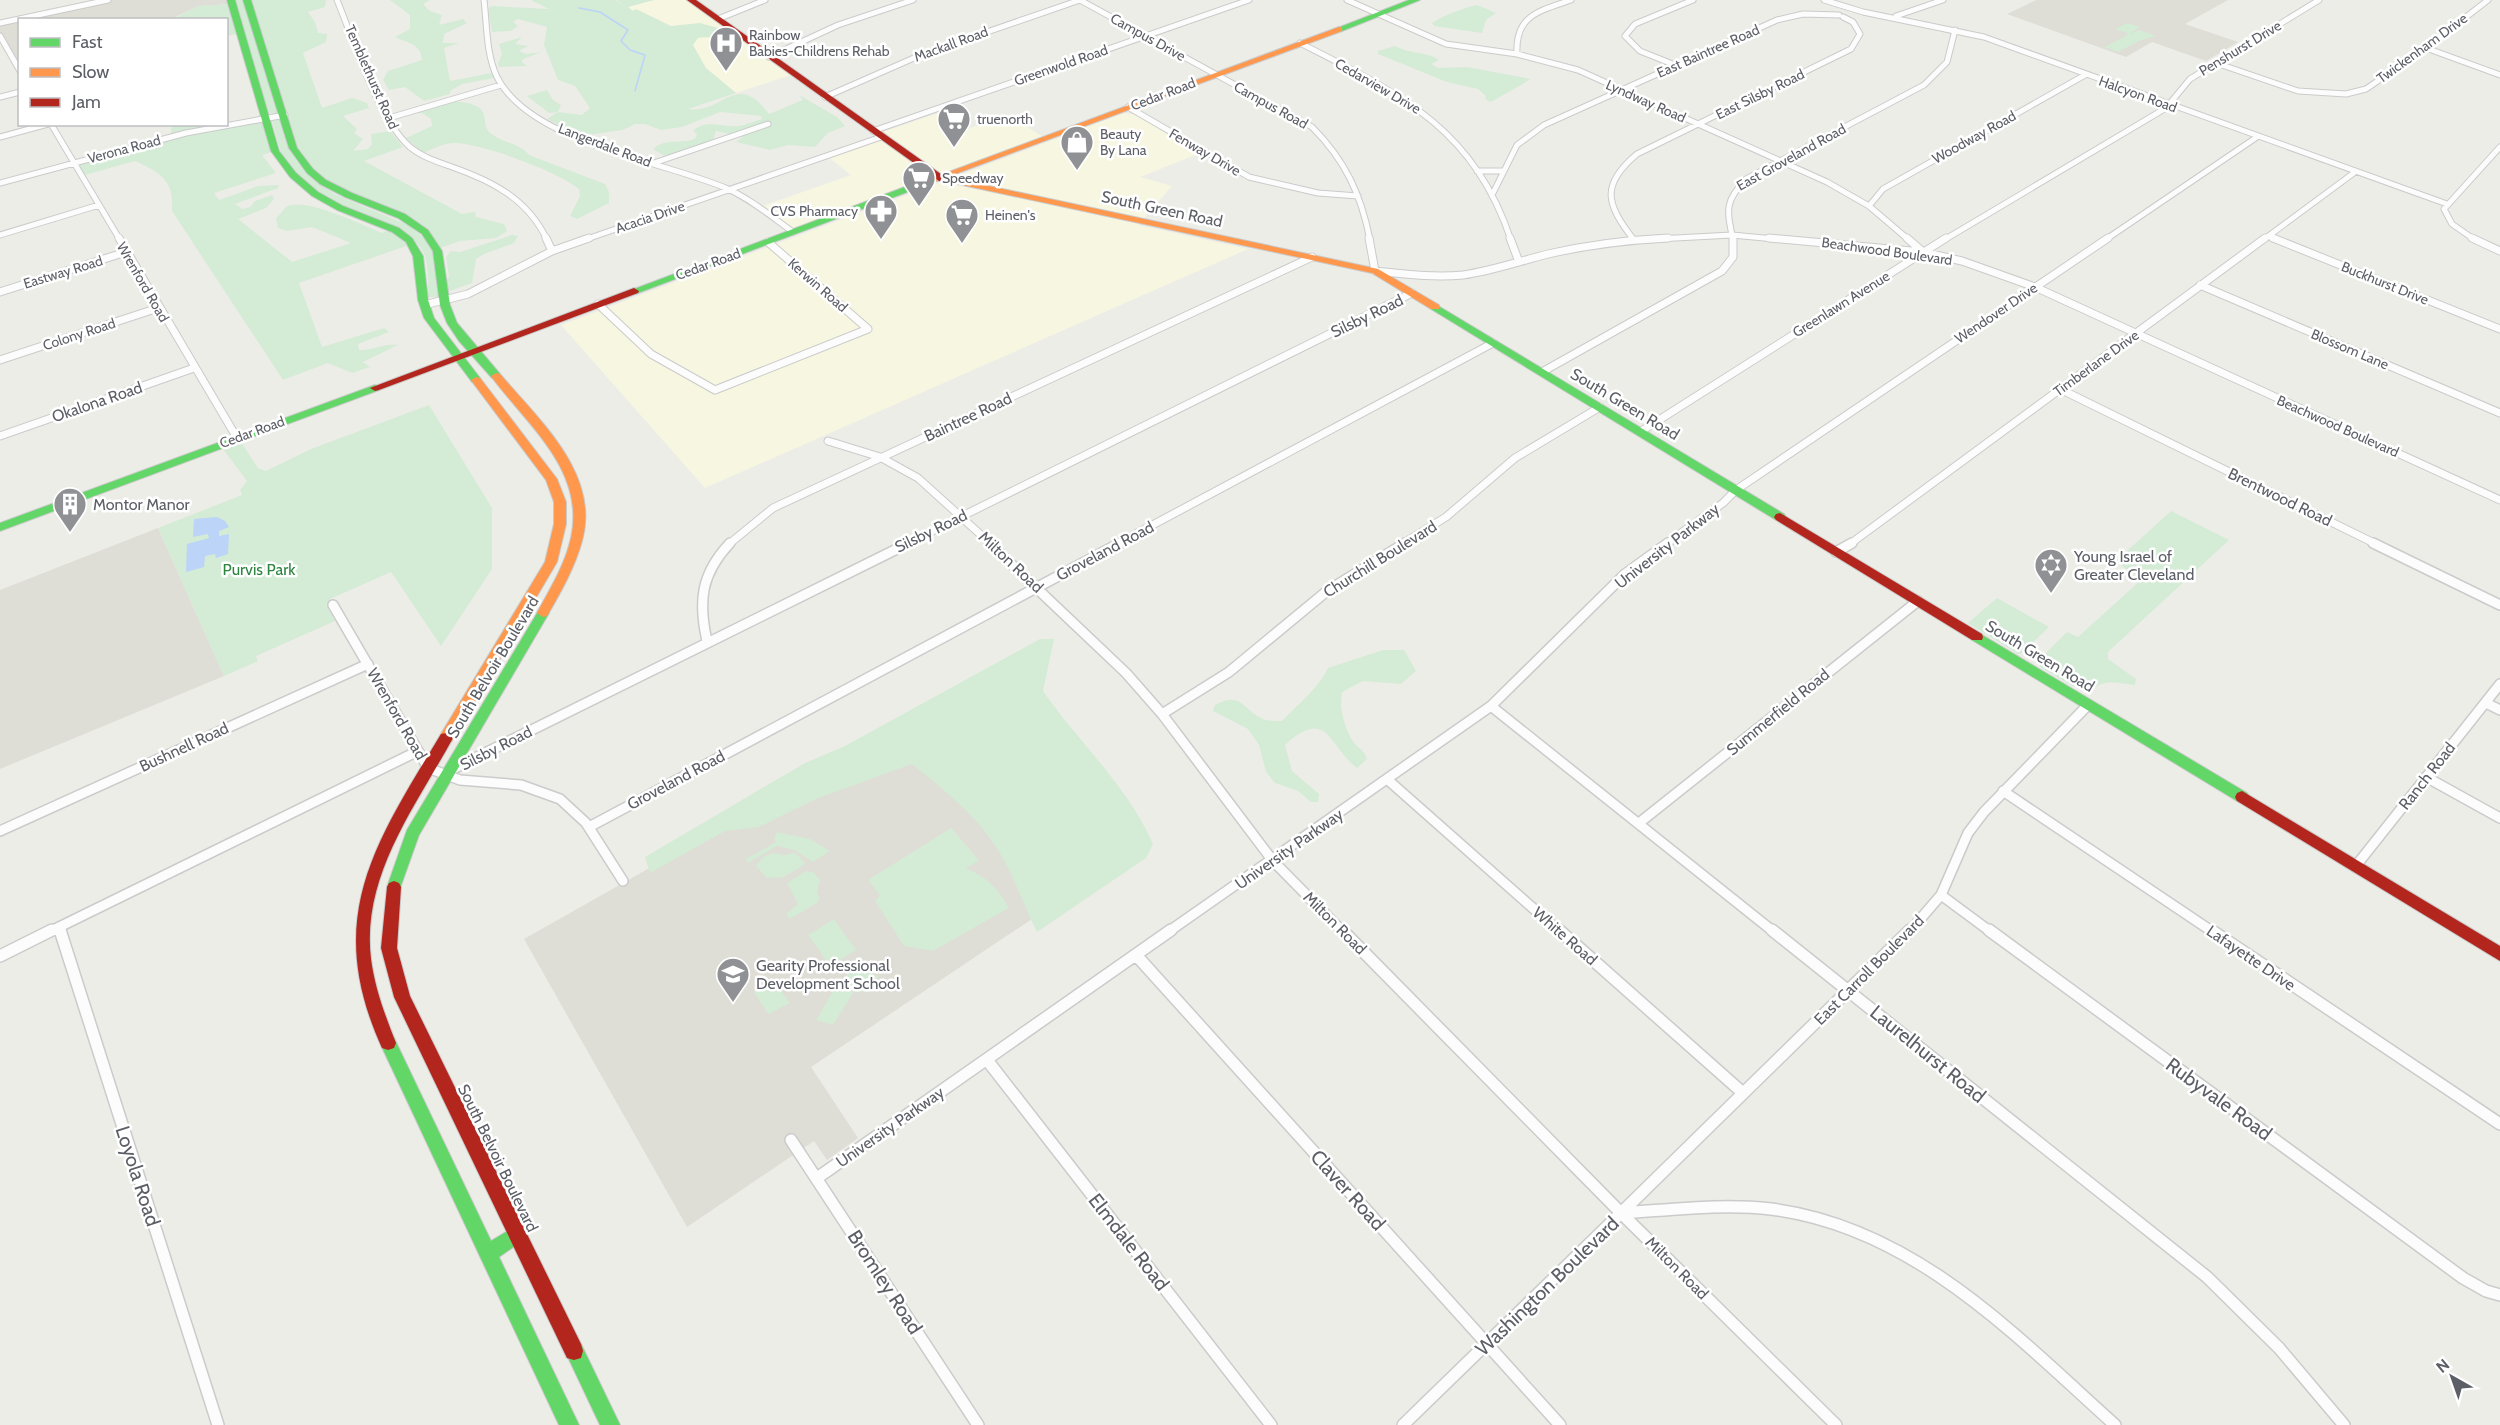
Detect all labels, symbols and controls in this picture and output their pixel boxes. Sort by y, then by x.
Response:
street label: Campus Drive [1107,9,1189,65]
street label: Twickenham Drive [2373,9,2471,87]
street label: Penshurst Drive [2195,16,2285,80]
legend [18,18,228,126]
street label: East Baintree Road [1654,20,1762,82]
street label: Temblethurst Road [341,22,403,132]
street label: Mackall Road [912,22,990,66]
hospital icon: Rainbow Babies-Childrens Rehab [708,25,744,72]
place label: Rainbow Babies-Childrens Rehab [749,26,890,60]
text: Fast [72,31,103,53]
street label: Greenwold Road [1012,41,1110,89]
street label: Cedarview Drive [1332,54,1424,118]
text: Slow [72,61,109,83]
street label: East Silsby Road [1713,65,1807,123]
street label: Halcyon Road [2096,72,2180,116]
street label: Cedar Road [1128,73,1198,115]
street label: Lyndway Road [1603,75,1689,127]
street label: Campus Road [1231,77,1311,133]
text: Jam [71,91,101,113]
supermarket icon: truenorth [936,101,972,148]
street label: Woodway Road [1929,107,2019,167]
place label: truenorth [977,110,1033,128]
street label: Langerdale Road [556,119,654,171]
street label: East Groveland Road [1733,119,1849,195]
shop icon: Beauty By Lana [1059,124,1095,171]
street label: Fenway Drive [1166,124,1244,180]
place label: Beauty By Lana [1100,125,1147,159]
street label: Verona Road [86,131,162,167]
supermarket icon: Speedway [901,160,937,207]
place label: Speedway [942,169,1004,187]
street label: South Green Road [1100,187,1224,231]
pharmacy icon: CVS Pharmacy [863,193,899,240]
street label: Acacia Drive [613,197,687,237]
supermarket icon: Heinen's [944,197,980,244]
place label: CVS Pharmacy [770,202,858,220]
place label: Heinen's [985,206,1036,224]
street label: Beachwood Boulevard [1821,233,1953,269]
street label: Wrenford Road [113,239,173,325]
street label: Cedar Road [673,244,743,284]
street label: Eastway Road [21,251,105,293]
street label: Kerwin Road [784,254,852,316]
street label: Buckhurst Drive [2339,257,2431,309]
street label: Greenlawn Avenue [1789,267,1893,341]
street label: Wendover Drive [1951,279,2041,347]
street label: Silsby Road [1328,290,1406,342]
street label: Colony Road [40,314,118,354]
street label: Blossom Lane [2308,325,2392,373]
street label: Timberlane Drive [2050,326,2142,400]
street label: South Green Road [1567,364,1683,444]
street label: Okalona Road [49,378,145,426]
street label: Baintree Road [921,388,1015,446]
street label: Beachwood Boulevard [2274,391,2402,461]
street label: Cedar Road [217,412,287,452]
street label: Brentwood Road [2225,464,2335,530]
building icon: Montor Manor [52,486,88,533]
place label: Montor Manor [93,495,191,514]
street label: University Parkway [1611,499,1723,593]
street label: Silsby Road [892,505,970,557]
street label: Groveland Road [1053,517,1157,585]
street label: Churchill Boulevard [1320,517,1440,601]
street label: Milton Road [975,527,1047,597]
synagogue icon: Young Israel of Greater Cleveland [2033,547,2069,594]
place label: Young Israel of Greater Cleveland [2073,547,2194,584]
park label: Purvis Park [223,560,296,579]
street label: South Belvoir Boulevard [443,593,543,741]
street label: South Green Road [1982,616,2098,696]
street label: Wrenford Road [363,665,431,763]
street label: Summerfield Road [1723,665,1833,759]
street label: Bushnell Road [136,718,232,776]
street label: Silsby Road [457,722,535,774]
street label: Ranch Road [2395,738,2459,814]
street label: Groveland Road [624,746,728,814]
street label: University Parkway [1231,805,1347,893]
street label: Milton Road [1300,888,1370,958]
street label: White Road [1529,903,1601,969]
street label: East Carroll Boulevard [1810,911,1928,1029]
street label: Lafayette Drive [2203,921,2299,995]
school or university icon: Gearity Professional Development School [715,956,751,1003]
place label: Gearity Professional Development School [756,956,900,993]
street label: Laurelhurst Road [1865,1000,1991,1108]
street label: Rubyvale Road [2161,1052,2277,1146]
street label: South Belvoir Boulevard [454,1081,542,1235]
street label: University Parkway [832,1083,948,1171]
street label: Loyola Road [111,1123,165,1229]
street label: Claver Road [1305,1145,1391,1235]
street label: Elmdale Road [1084,1189,1174,1295]
street label: Washington Boulevard [1470,1211,1624,1361]
street label: Bromley Road [842,1225,928,1339]
street label: Milton Road [1642,1233,1712,1303]
north arrow [2422,1347,2482,1407]
text: N [2432,1355,2453,1377]

